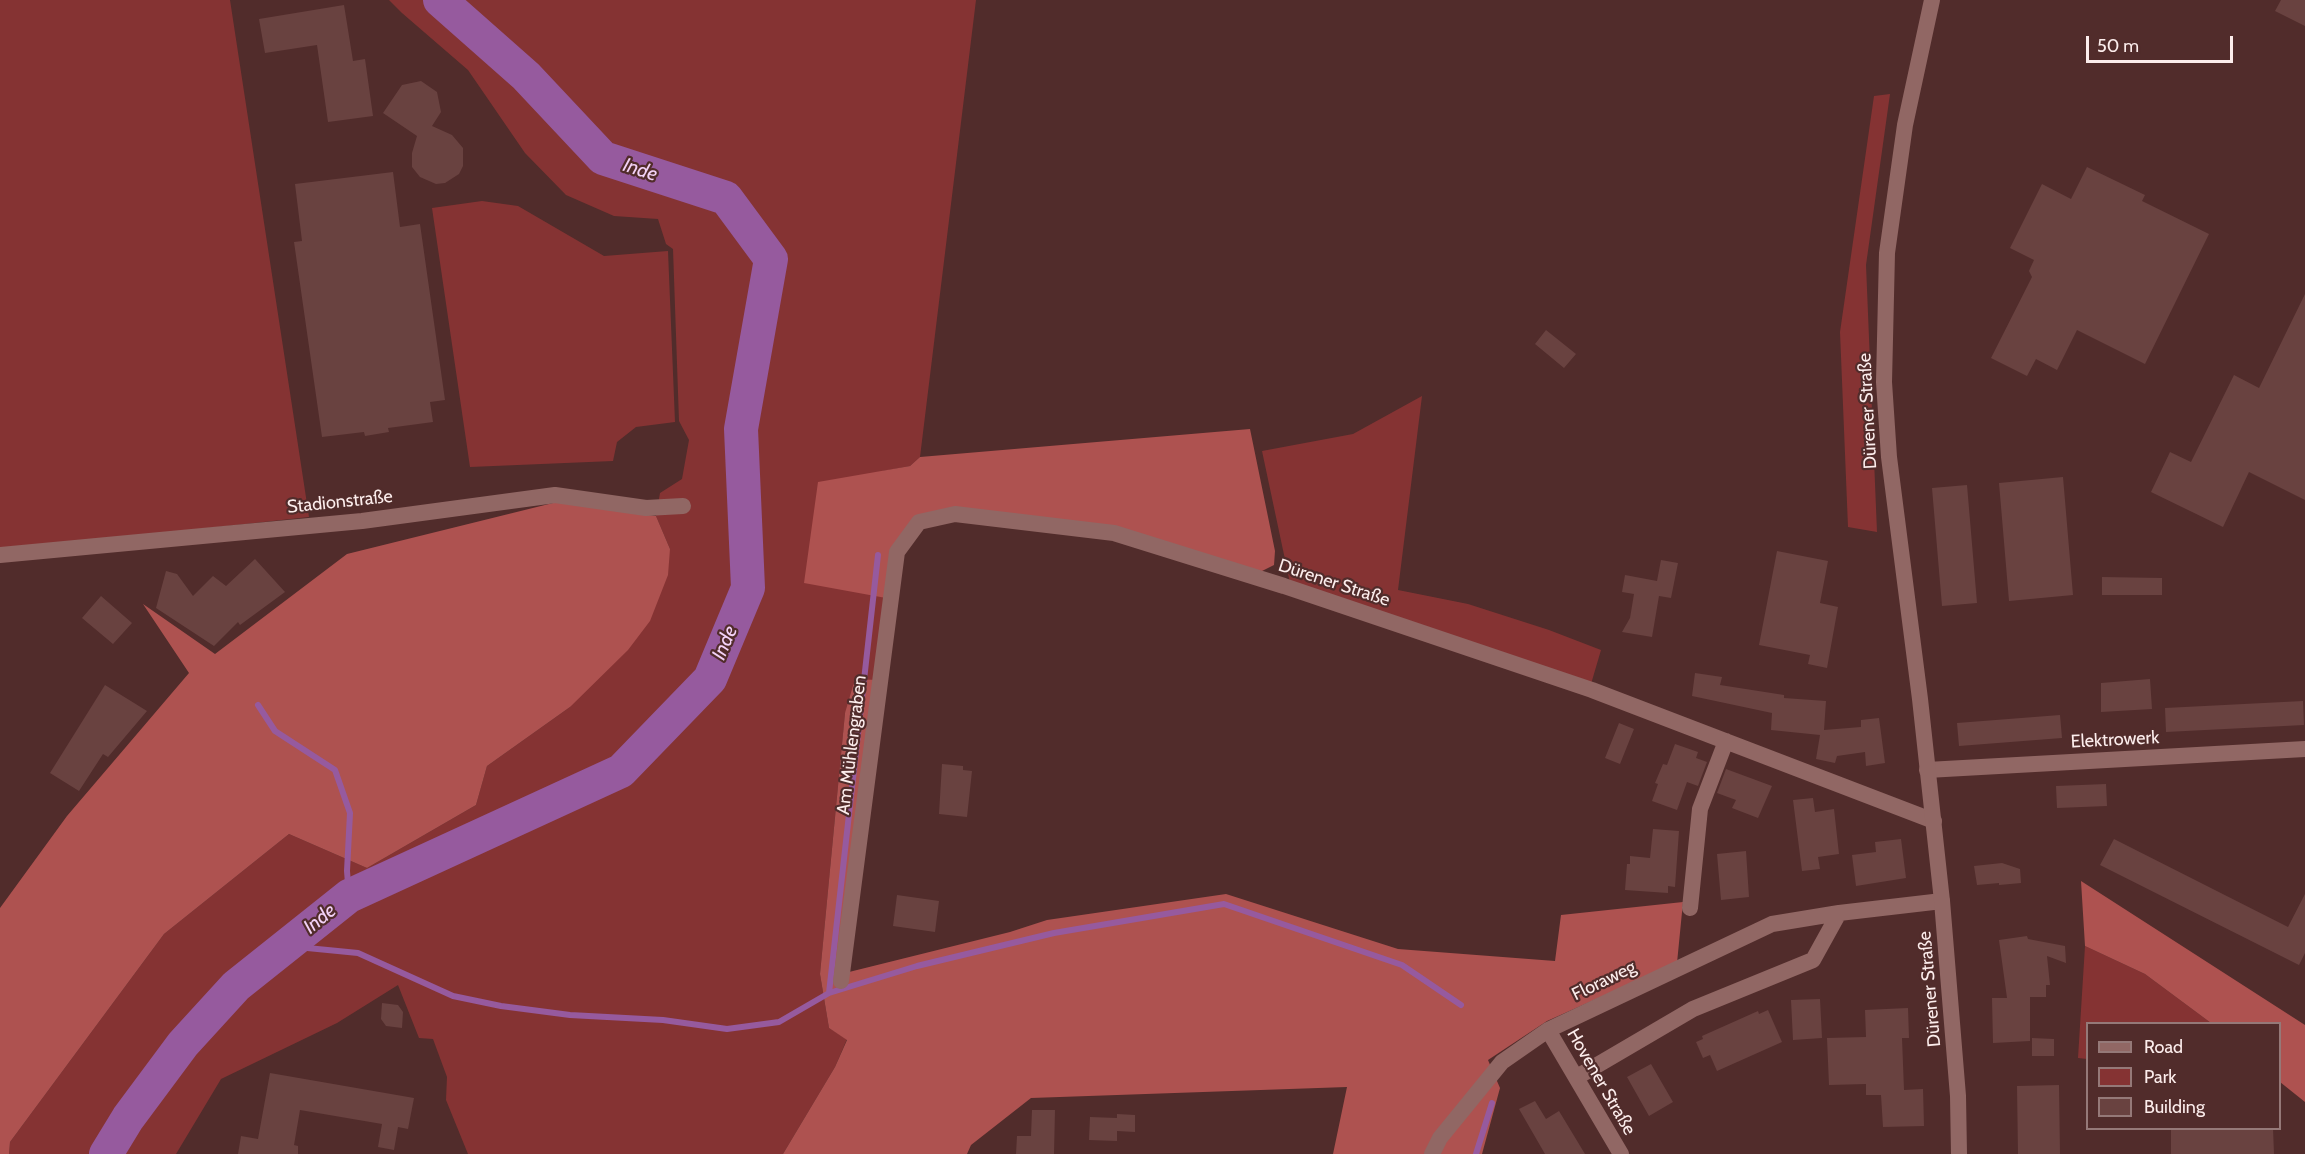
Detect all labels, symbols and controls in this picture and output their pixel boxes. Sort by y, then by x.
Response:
scale bar [2089,24,2236,62]
text: 50 m [2097,35,2139,57]
water label: Inde [620,153,660,187]
street label: Dürener Straße [1854,352,1882,470]
street label: Stadionstraße [286,486,394,518]
street label: Dürener Straße [1275,555,1393,611]
water label: Inde [707,622,743,664]
street label: Am Mühlengraben [833,674,871,816]
street label: Elektrowerk [2070,727,2160,753]
water label: Inde [299,899,341,939]
street label: Dürener Straße [1914,930,1946,1048]
street label: Floraweg [1568,956,1640,1006]
legend [2086,1022,2281,1130]
street label: Hovener Straße [1562,1025,1640,1139]
text: Road [2144,1036,2183,1058]
text: Park [2144,1066,2176,1088]
text: Building [2144,1096,2205,1118]

